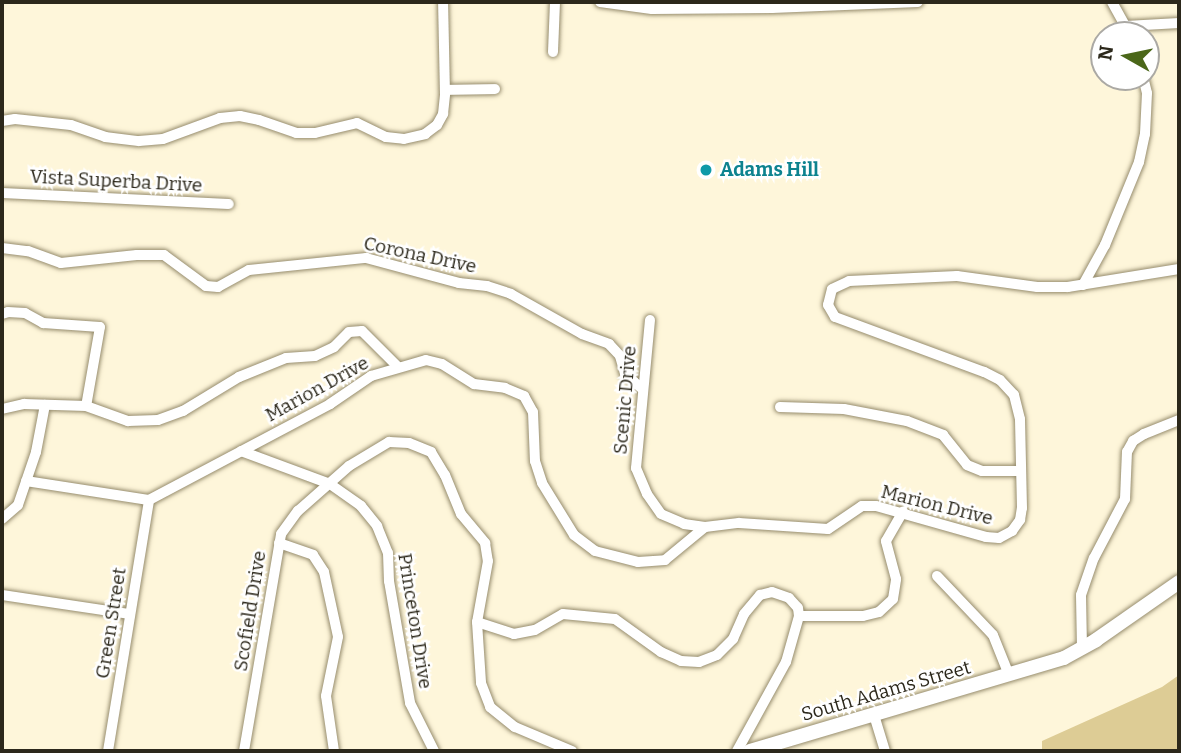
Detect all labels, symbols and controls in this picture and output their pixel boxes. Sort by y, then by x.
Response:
north arrow [1090,21,1160,91]
text: N [1093,44,1118,62]
place label: Adams Hill [720,159,819,181]
marker: Adams Hill [698,162,714,178]
street label: Vista Superba Drive [29,165,203,197]
street label: Corona Drive [362,232,478,278]
street label: Scenic Drive [609,345,641,455]
street label: Marion Drive [261,351,373,427]
street label: Marion Drive [879,480,995,530]
street label: Scofield Drive [229,549,271,673]
street label: Princeton Drive [393,552,437,690]
street label: Green Street [91,566,131,680]
street label: South Adams Street [799,656,973,726]

